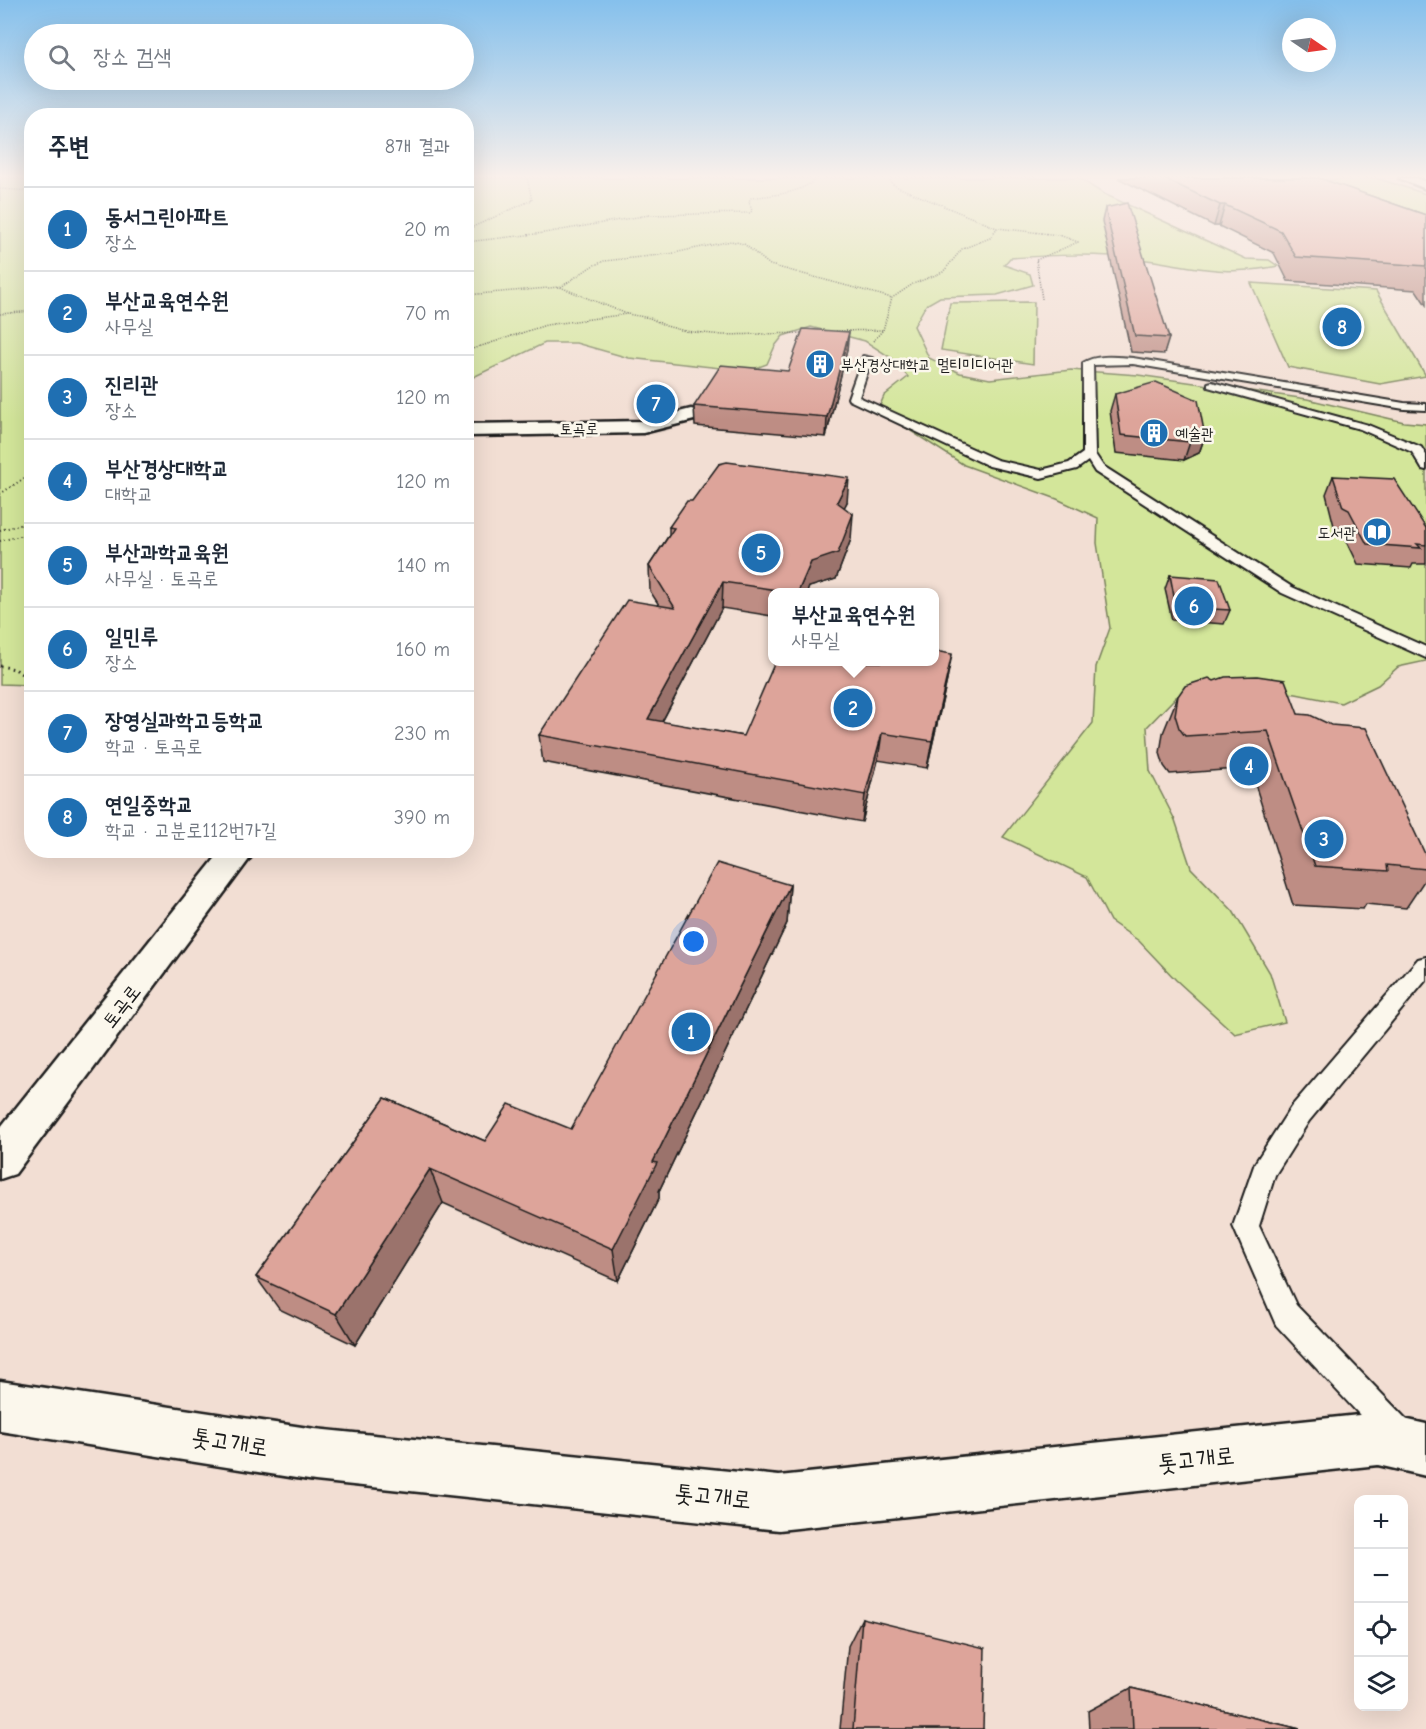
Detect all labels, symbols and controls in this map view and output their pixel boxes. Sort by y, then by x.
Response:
north arrow [1282,18,1336,72]
search box [24,24,474,90]
icon: search [45,41,78,74]
text: 장소 검색 [93,44,171,70]
text: 주변 [48,132,90,162]
text: 8개 결과 [385,135,450,158]
text: 동서그린아파트 [105,204,229,230]
text: 1 [64,218,71,241]
text: 20 m [404,218,450,241]
text: 장소 [105,231,137,254]
text: 부산교육연수원 [105,288,229,314]
text: 2 [63,302,72,325]
text: 70 m [405,302,450,325]
pin: 8 [1322,304,1362,350]
text: 사무실 [105,315,153,338]
building icon: 부산경상대학교 멀티미디어관 [804,348,836,380]
place label: 부산경상대학교 멀티미디어관 [841,356,1014,374]
text: 진리관 [105,372,158,398]
pin: 7 [636,382,676,426]
text: 3 [63,386,72,409]
text: 120 m [396,386,450,409]
text: 장소 [105,399,137,422]
building icon: 예술관 [1138,417,1170,449]
street label: 토곡로 [560,420,598,438]
place label: 예술관 [1175,425,1214,443]
text: 부산경상대학교 [105,456,229,482]
text: 4 [63,470,72,493]
text: 120 m [396,470,450,493]
text: 대학교 [105,483,153,506]
library icon: 도서관 [1361,516,1393,548]
place label: 도서관 [1317,524,1356,542]
pin: 5 [742,530,780,576]
text: 부산과학교육원 [105,540,229,566]
text: 5 [62,554,73,577]
text: 140 m [397,554,450,577]
text: 사무실 · 토곡로 [105,567,218,590]
pin: 6 [1174,584,1214,628]
popup [768,588,939,666]
text: 부산교육연수원 [792,602,915,628]
text: 일민루 [105,624,158,650]
text: 사무실 [792,629,840,652]
text: 6 [62,638,73,661]
text: 160 m [396,638,450,661]
text: 장소 [105,651,137,674]
pin: 2 [834,686,872,730]
text: 장영실과학고등학교 [105,708,264,734]
text: 7 [63,722,72,745]
text: 230 m [394,722,450,745]
text: 학교 · 토곡로 [105,735,202,758]
pin: 4 [1230,744,1268,789]
text: 연일중학교 [105,792,194,818]
text: 8 [62,806,73,829]
text: 390 m [394,806,450,829]
pin: 3 [1304,816,1344,862]
text: 학교 · 고분로112번가길 [105,819,277,842]
your location [679,927,708,956]
street label: 토곡로 [97,980,145,1032]
pin: 1 [672,1010,710,1054]
street label: 톳고개로 [190,1422,270,1462]
street label: 톳고개로 [1156,1441,1236,1477]
street label: 톳고개로 [673,1478,753,1514]
map controls [1354,1495,1408,1711]
button: + [1354,1495,1408,1549]
button: − [1354,1549,1408,1603]
button: locate [1354,1603,1408,1657]
button: layers [1354,1657,1408,1711]

